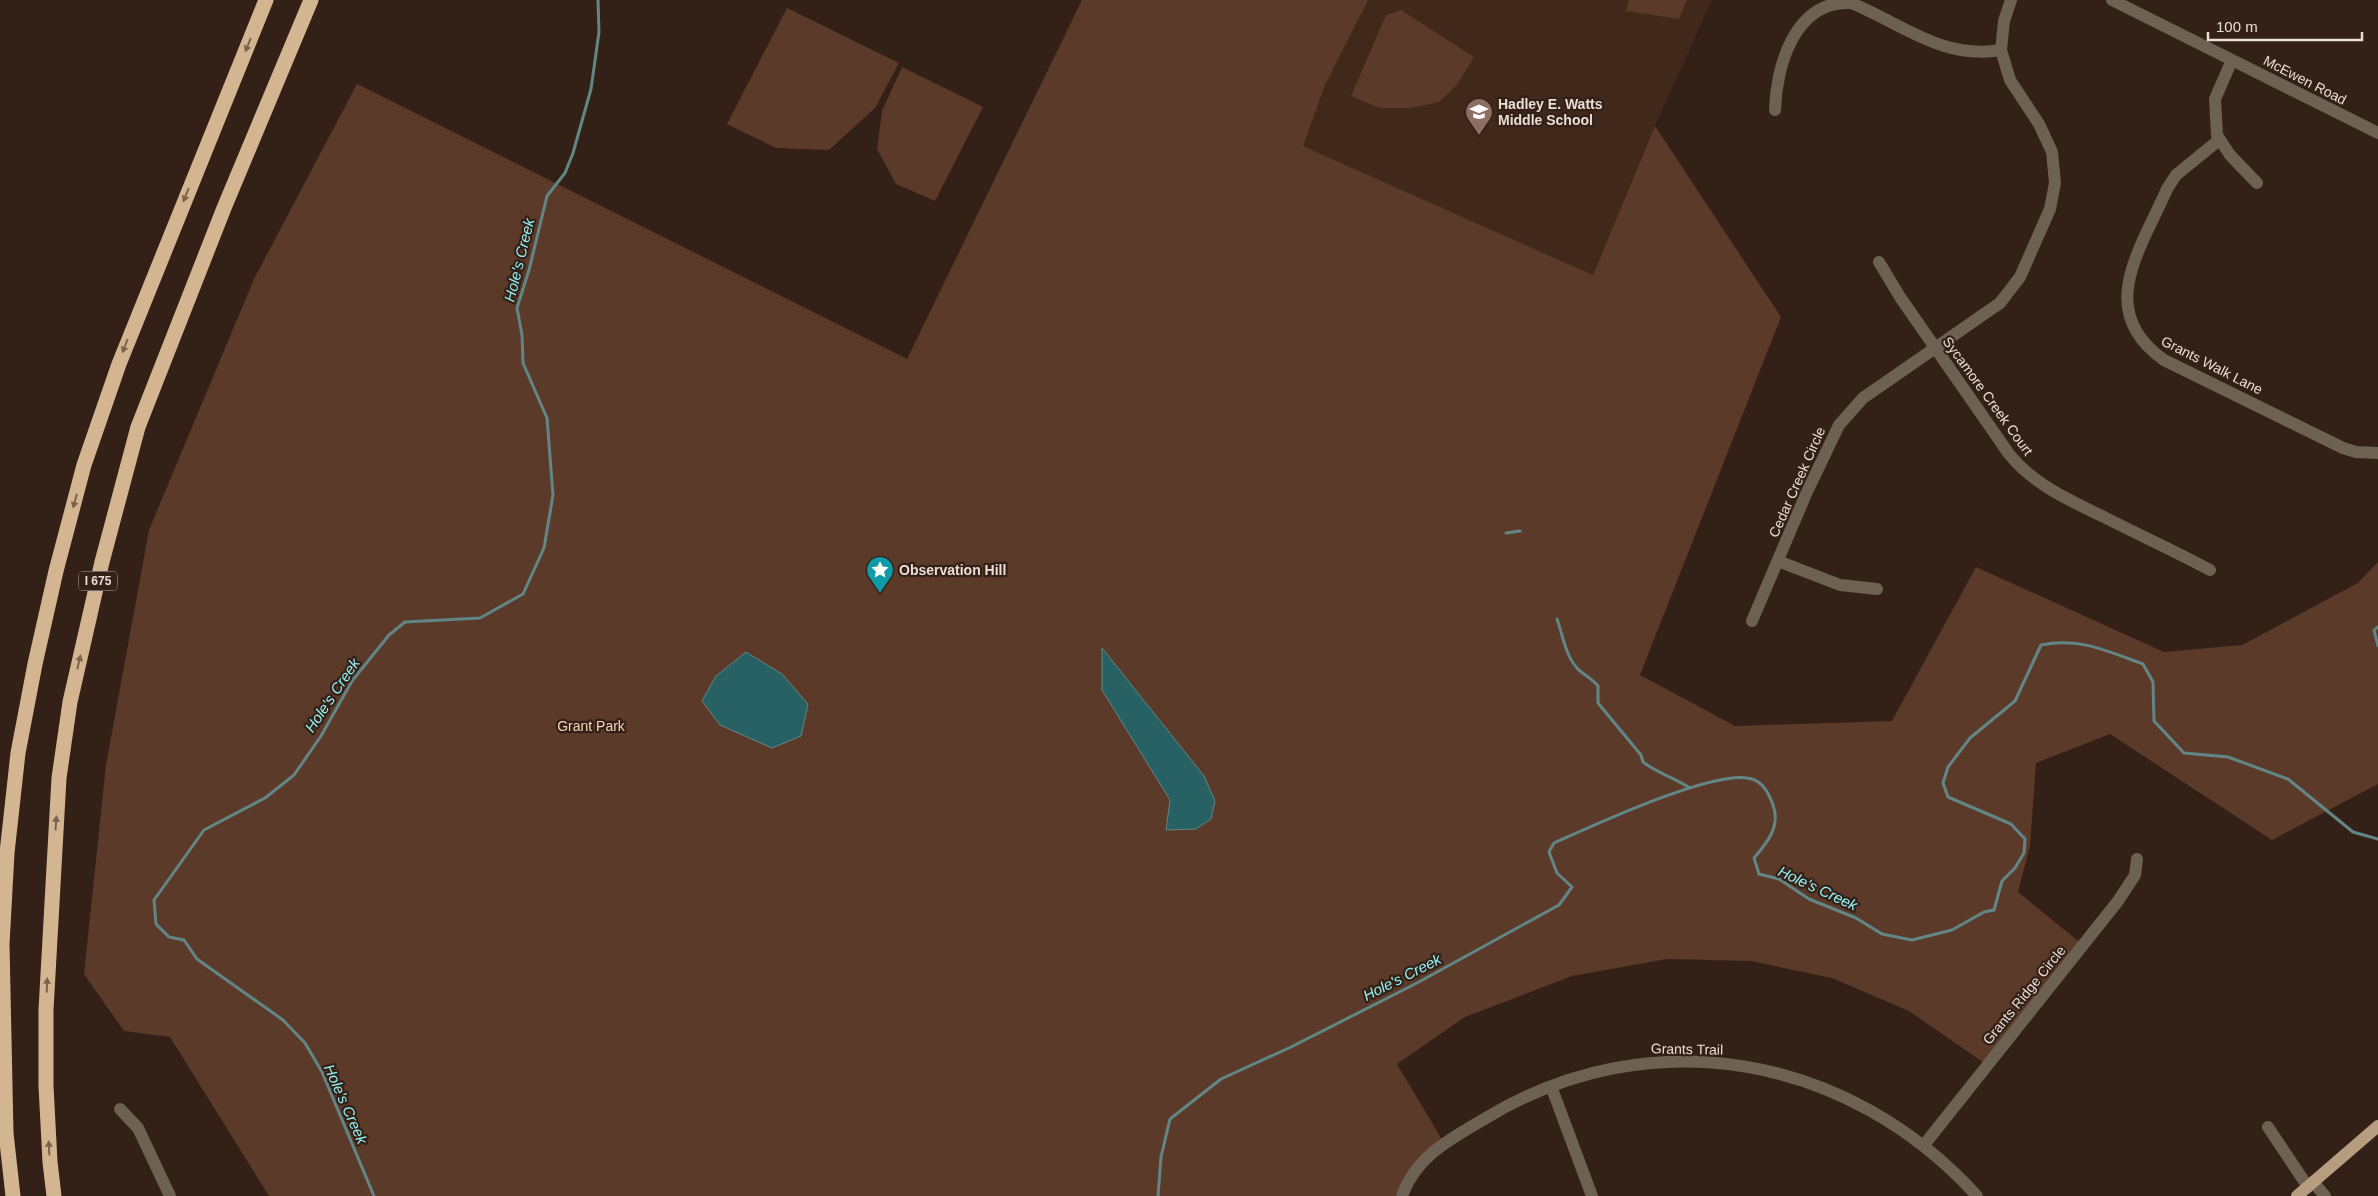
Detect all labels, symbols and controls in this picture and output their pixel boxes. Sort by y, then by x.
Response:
scale bar [2208,10,2362,42]
text: 100 m [2216,18,2258,35]
one-way arrow [243,38,251,52]
street label: McEwen Road [2261,52,2349,108]
place label: Hadley E. Watts Middle School [1498,96,1603,128]
school or university icon: Hadley E. Watts Middle School [1464,97,1494,136]
one-way arrow [181,188,189,202]
water label: Hole's Creek [500,215,538,303]
street label: Grants Walk Lane [2159,333,2266,398]
street label: Sycamore Creek Court [1940,334,2036,458]
one-way arrow [121,339,129,353]
street label: Cedar Creek Circle [1765,424,1829,540]
one-way arrow [71,493,79,508]
place icon: Observation Hill [865,555,895,594]
place label: Observation Hill [899,562,1006,578]
road number: I 675 [79,572,117,590]
one-way arrow [76,654,84,670]
water label: Hole's Creek [301,654,364,735]
park label: Grant Park [557,718,626,734]
one-way arrow [53,815,61,831]
water label: Hole's Creek [1776,862,1862,914]
street label: Grants Ridge Circle [1979,942,2069,1048]
water label: Hole's Creek [1360,949,1445,1004]
one-way arrow [43,977,51,993]
street label: Grants Trail [1651,1040,1723,1058]
water label: Hole's Creek [321,1062,372,1148]
one-way arrow [45,1139,53,1155]

